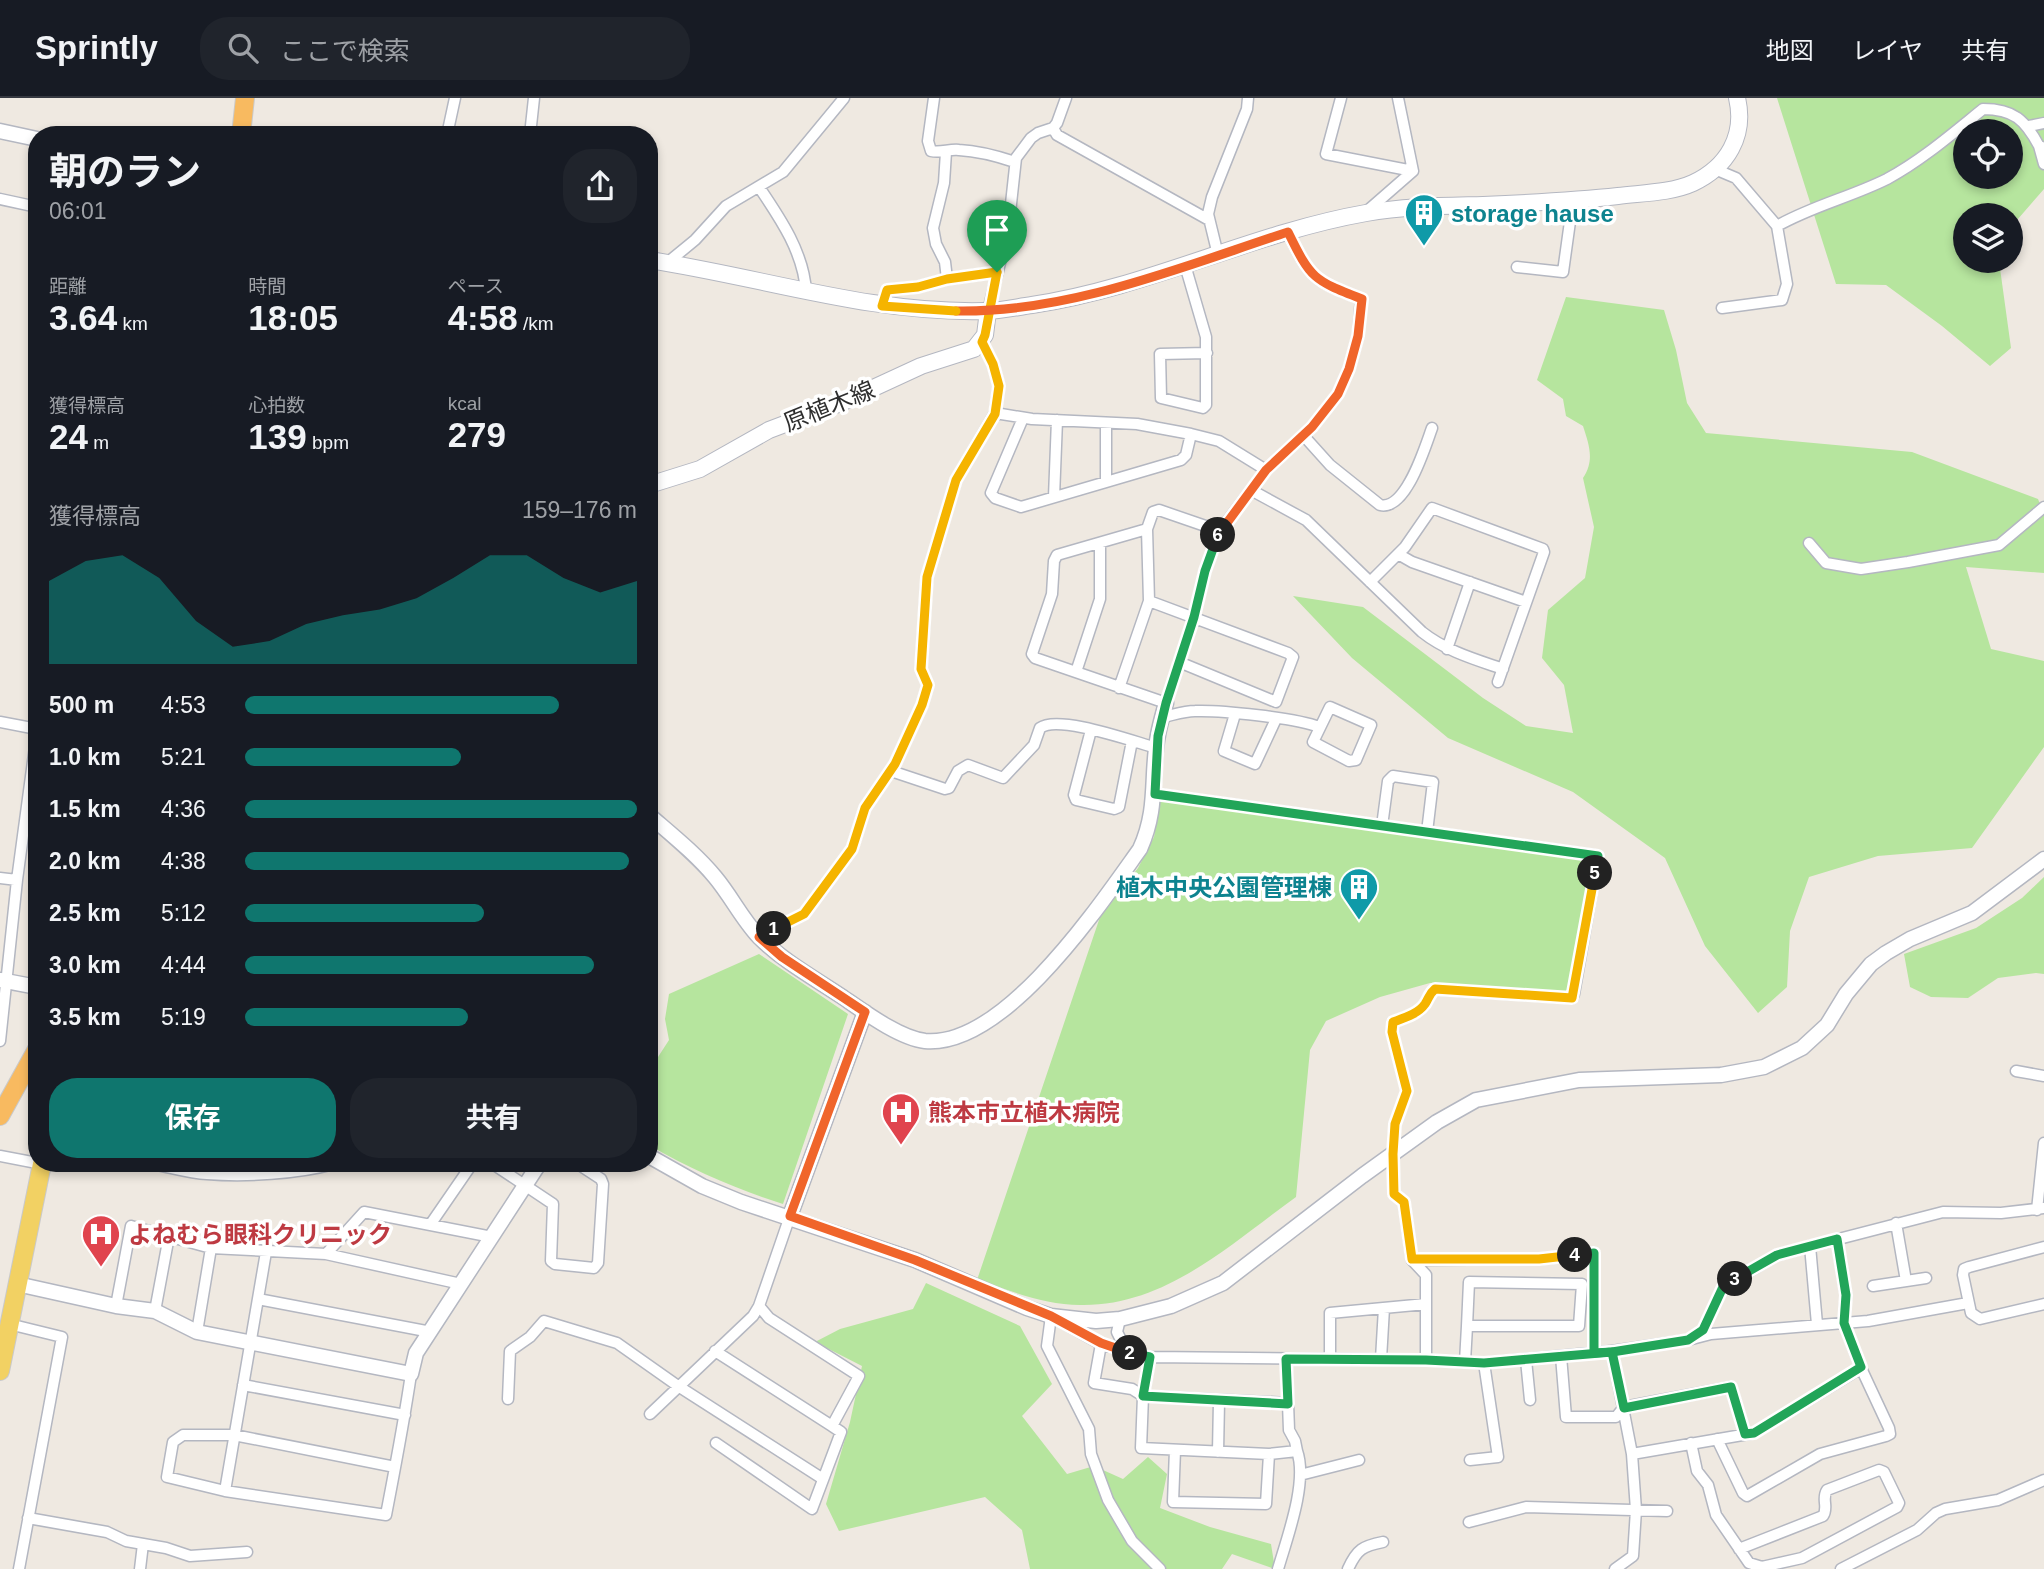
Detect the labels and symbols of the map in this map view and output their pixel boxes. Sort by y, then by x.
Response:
building icon: storage hause [1403,192,1445,247]
pin [967,200,1027,272]
place label: storage hause [1451,200,1614,227]
street label: 原植木線 [779,376,879,436]
pin: 6 [1200,518,1236,552]
pin: 5 [1578,856,1612,890]
building icon: 植木中央公園管理棟 [1338,866,1380,921]
place label: 植木中央公園管理棟 [1116,874,1332,901]
pin: 1 [756,912,792,946]
hospital icon: 熊本市立植木病院 [880,1091,922,1146]
place label: 熊本市立植木病院 [928,1099,1120,1126]
hospital icon: よねむら眼科クリニック [80,1213,122,1268]
place label: よねむら眼科クリニック [128,1221,392,1248]
pin: 4 [1558,1238,1592,1272]
pin: 3 [1718,1262,1752,1296]
pin: 2 [1112,1336,1148,1370]

